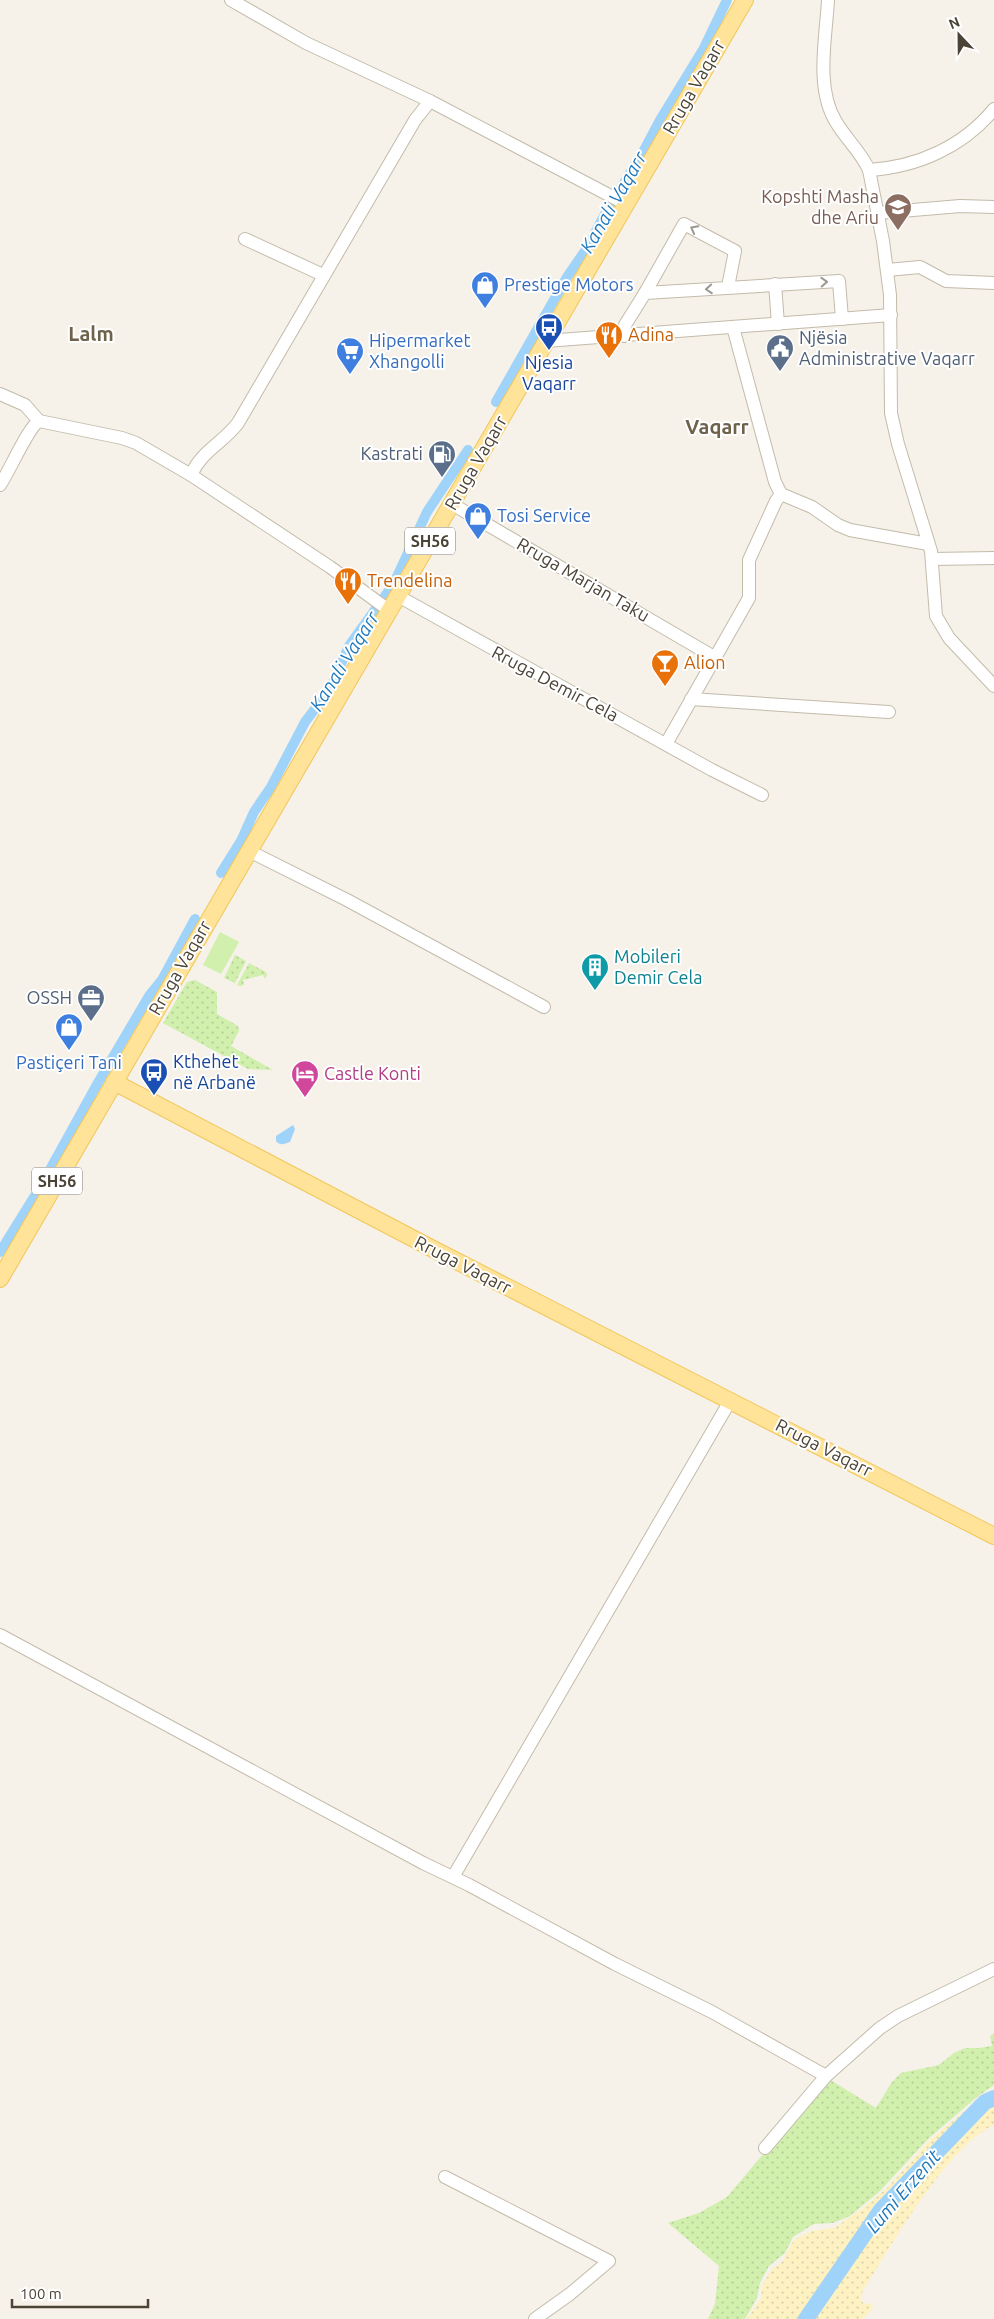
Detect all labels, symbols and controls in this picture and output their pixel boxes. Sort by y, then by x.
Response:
north arrow [934,10,984,60]
text: N [946,14,962,32]
street label: Rruga Vaqarr [658,36,728,137]
water label: Kanali Vaqarr [575,147,651,256]
place label: Kopshti Masha dhe Ariu [761,186,879,227]
school or university icon: Kopshti Masha dhe Ariu [883,192,913,231]
one-way arrow [690,225,699,235]
shop icon: Prestige Motors [470,270,500,309]
place label: Prestige Motors [504,274,634,294]
one-way arrow [820,277,828,288]
one-way arrow [705,283,713,294]
bus stop icon: Njesia Vaqarr [534,312,564,351]
restaurant icon: Adina [594,320,624,359]
district label: Lalm [68,322,114,345]
place label: Adina [628,324,674,344]
place label: Njësia Administrative Vaqarr [799,327,975,368]
place label: Hipermarket Xhangolli [369,330,471,371]
public building icon: Njësia Administrative Vaqarr [765,333,795,372]
supermarket icon: Hipermarket Xhangolli [335,336,365,375]
place label: Njesia Vaqarr [522,352,576,393]
street label: Rruga Vaqarr [440,412,510,513]
district label: Vaqarr [685,415,749,438]
fuel station icon: Kastrati [427,439,457,478]
place label: Kastrati [360,443,423,463]
shop icon: Tosi Service [463,501,493,540]
place label: Tosi Service [497,505,591,525]
road number: SH56 [405,528,455,554]
street label: Rruga Marjan Taku [514,533,653,625]
restaurant icon: Trendelina [333,566,363,605]
place label: Trendelina [367,570,453,590]
water label: Kanali Vaqarr [305,607,384,715]
street label: Rruga Demir Cela [489,641,622,725]
bar icon: Alion [650,648,680,687]
place label: Alion [684,652,726,672]
street label: Rruga Vaqarr [144,917,214,1018]
place label: Mobileri Demir Cela [614,946,702,987]
building icon: Mobileri Demir Cela [580,952,610,991]
office icon: OSSH [76,983,106,1022]
place label: OSSH [27,987,72,1007]
shop icon: Pastiçeri Tani [54,1012,84,1051]
place label: Kthehet në Arbanë [173,1051,256,1092]
place label: Pastiçeri Tani [16,1052,122,1072]
bus stop icon: Kthehet në Arbanë [139,1057,169,1096]
hotel icon: Castle Konti [290,1059,320,1098]
place label: Castle Konti [324,1063,421,1083]
road number: SH56 [32,1168,82,1194]
street label: Rruga Vaqarr [412,1231,515,1297]
street label: Rruga Vaqarr [773,1414,876,1480]
water label: Lumi Erzenit [861,2145,945,2237]
scale bar [12,2276,149,2308]
text: 100 m [20,2285,62,2302]

